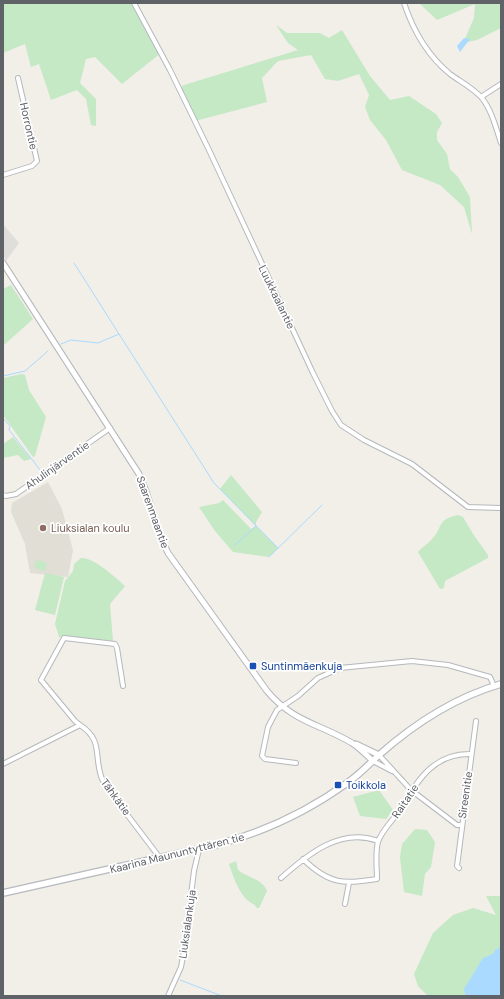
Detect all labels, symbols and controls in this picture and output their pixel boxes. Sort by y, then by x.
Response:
street label: Horrontie [17,101,41,151]
street label: Luukkaalantie [256,263,298,331]
street label: Ahulinjärventie [22,438,92,492]
street label: Saarenmaantie [133,474,173,550]
place label: Liuksialan koulu [51,521,130,535]
marker: Liuksialan koulu [38,523,48,533]
place label: Suntinmäenkuja [261,659,342,673]
marker: Suntinmäenkuja [248,661,258,671]
street label: Sireenitie [455,770,475,820]
street label: Tähkätie [98,776,134,818]
place label: Toikkola [346,778,386,792]
marker: Toikkola [333,780,343,790]
street label: Raitatie [388,781,422,821]
street label: Kaarina Maununtyttären tie [108,829,246,877]
street label: Liuksialankuja [175,889,199,959]

